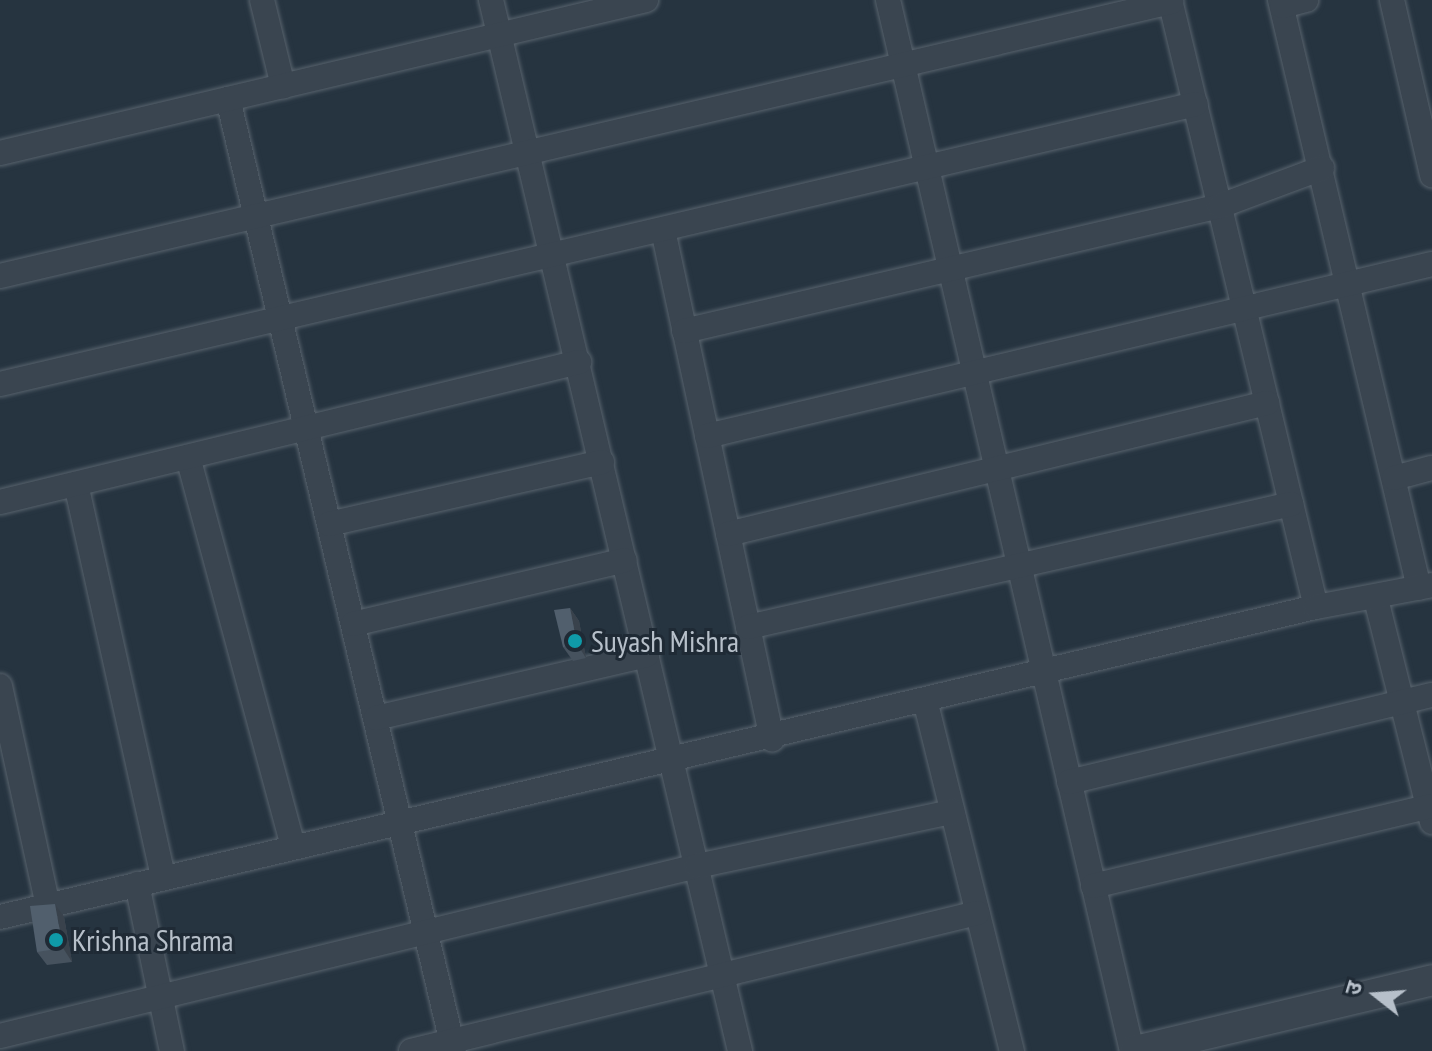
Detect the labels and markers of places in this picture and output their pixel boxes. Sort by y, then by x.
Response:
place label: Suyash Mishra [591,623,739,659]
marker: Suyash Mishra [566,632,584,650]
place label: Krishna Shrama [72,922,234,958]
marker: Krishna Shrama [47,931,65,949]

